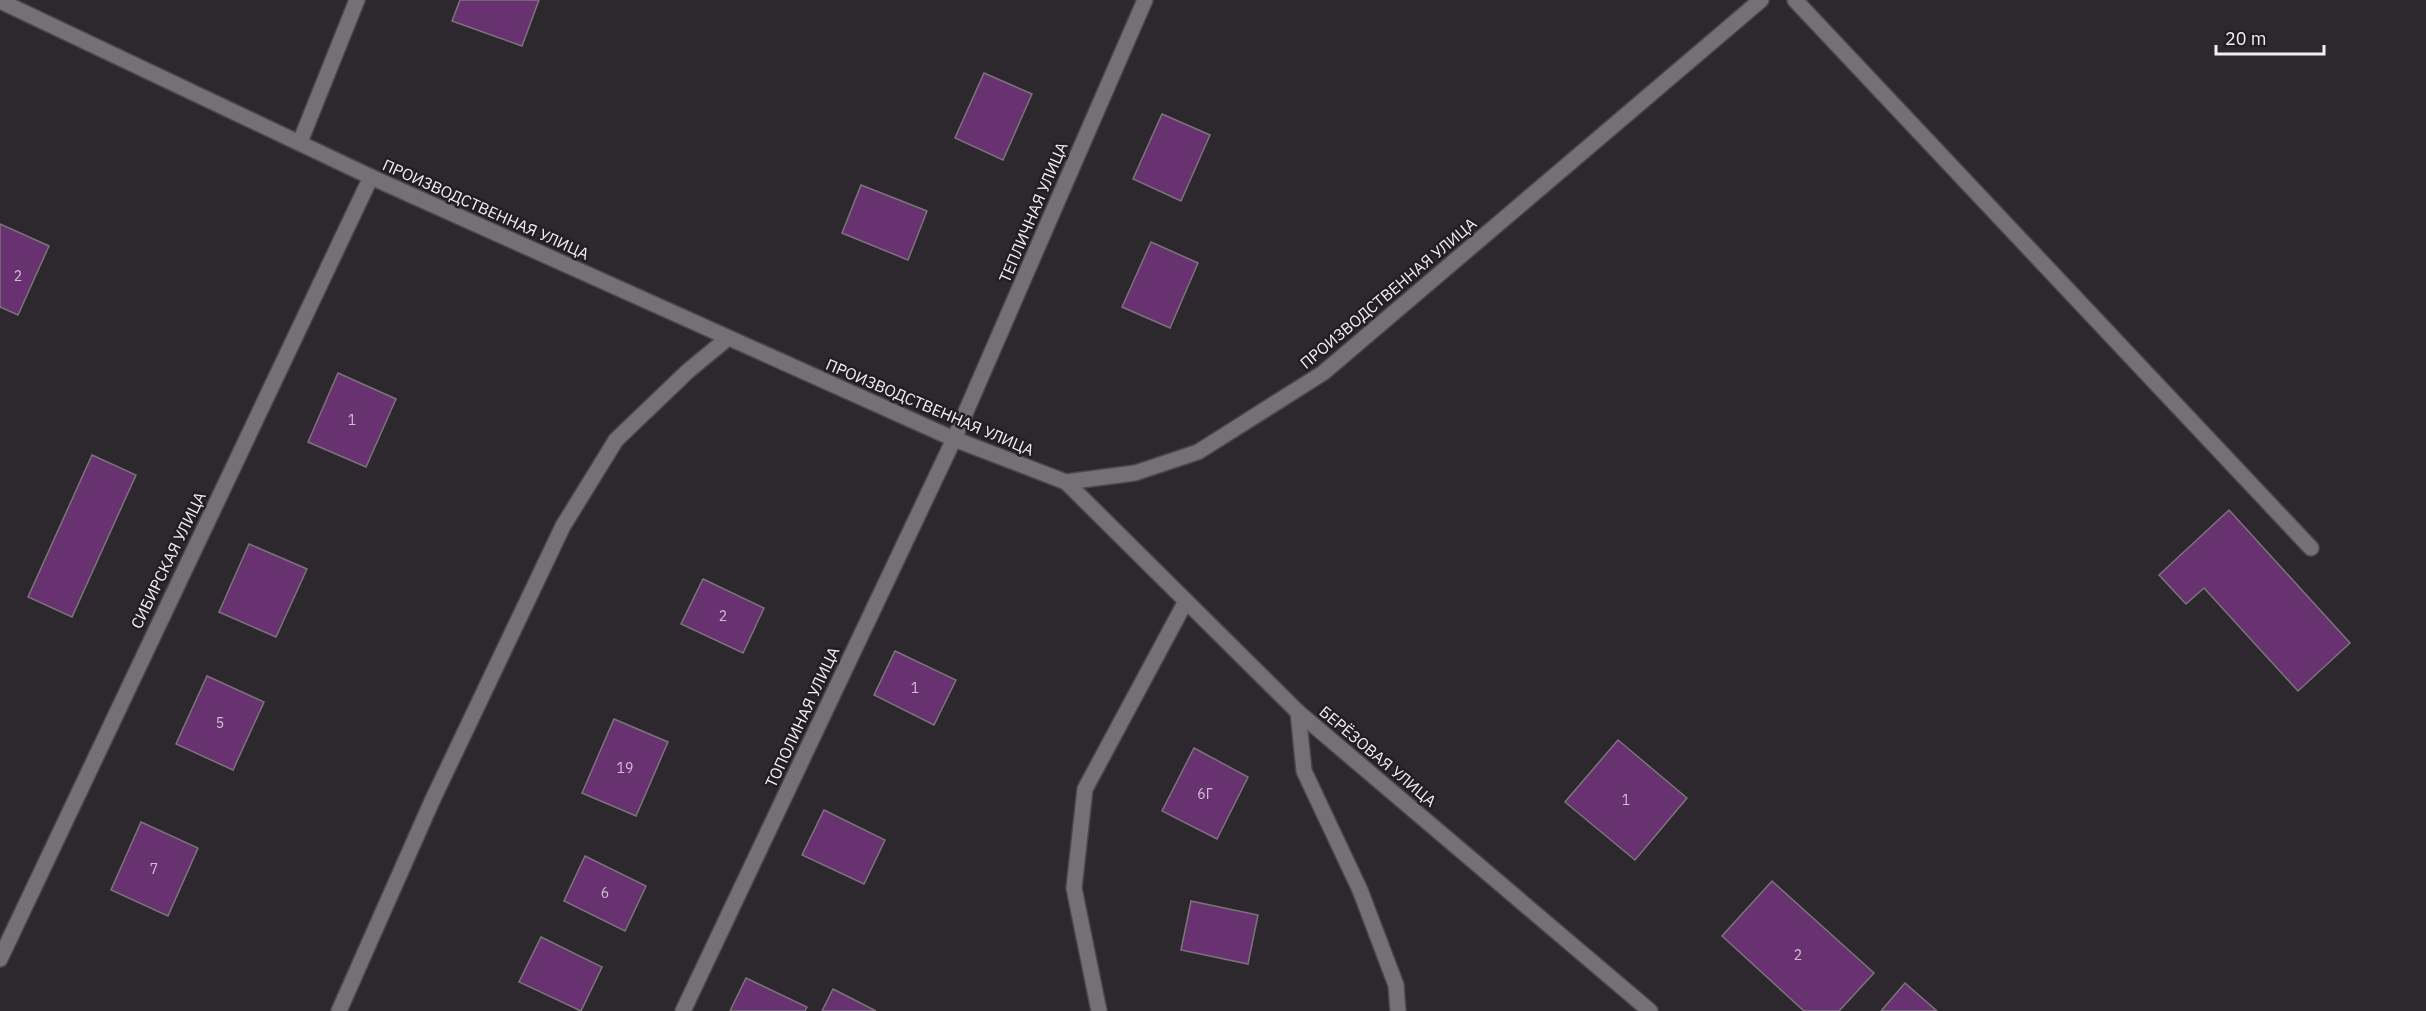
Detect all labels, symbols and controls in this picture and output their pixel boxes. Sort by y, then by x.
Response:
scale bar [2216,18,2324,56]
text: 20 m [2225,27,2267,50]
street label: ТЕПЛИЧНАЯ УЛИЦА [994,139,1072,285]
street label: ПРОИЗВОДСТВЕННАЯ УЛИЦА [380,154,592,264]
street label: ПРОИЗВОДСТВЕННАЯ УЛИЦА [1296,213,1480,373]
house number: 2 [14,267,22,285]
street label: ПРОИЗВОДСТВЕННАЯ УЛИЦА [823,354,1037,460]
house number: 1 [348,411,356,429]
street label: СИБИРСКАЯ УЛИЦА [126,488,210,632]
house number: 2 [719,607,727,625]
street label: ТОПОЛИНАЯ УЛИЦА [761,643,843,791]
house number: 1 [911,679,919,697]
street label: БЕРЁЗОВАЯ УЛИЦА [1315,701,1441,811]
house number: 5 [216,714,224,732]
house number: 19 [617,759,633,777]
house number: 6Г [1197,785,1213,803]
house number: 1 [1622,791,1630,809]
house number: 7 [150,860,158,878]
house number: 6 [601,884,609,902]
house number: 2 [1794,946,1802,964]

